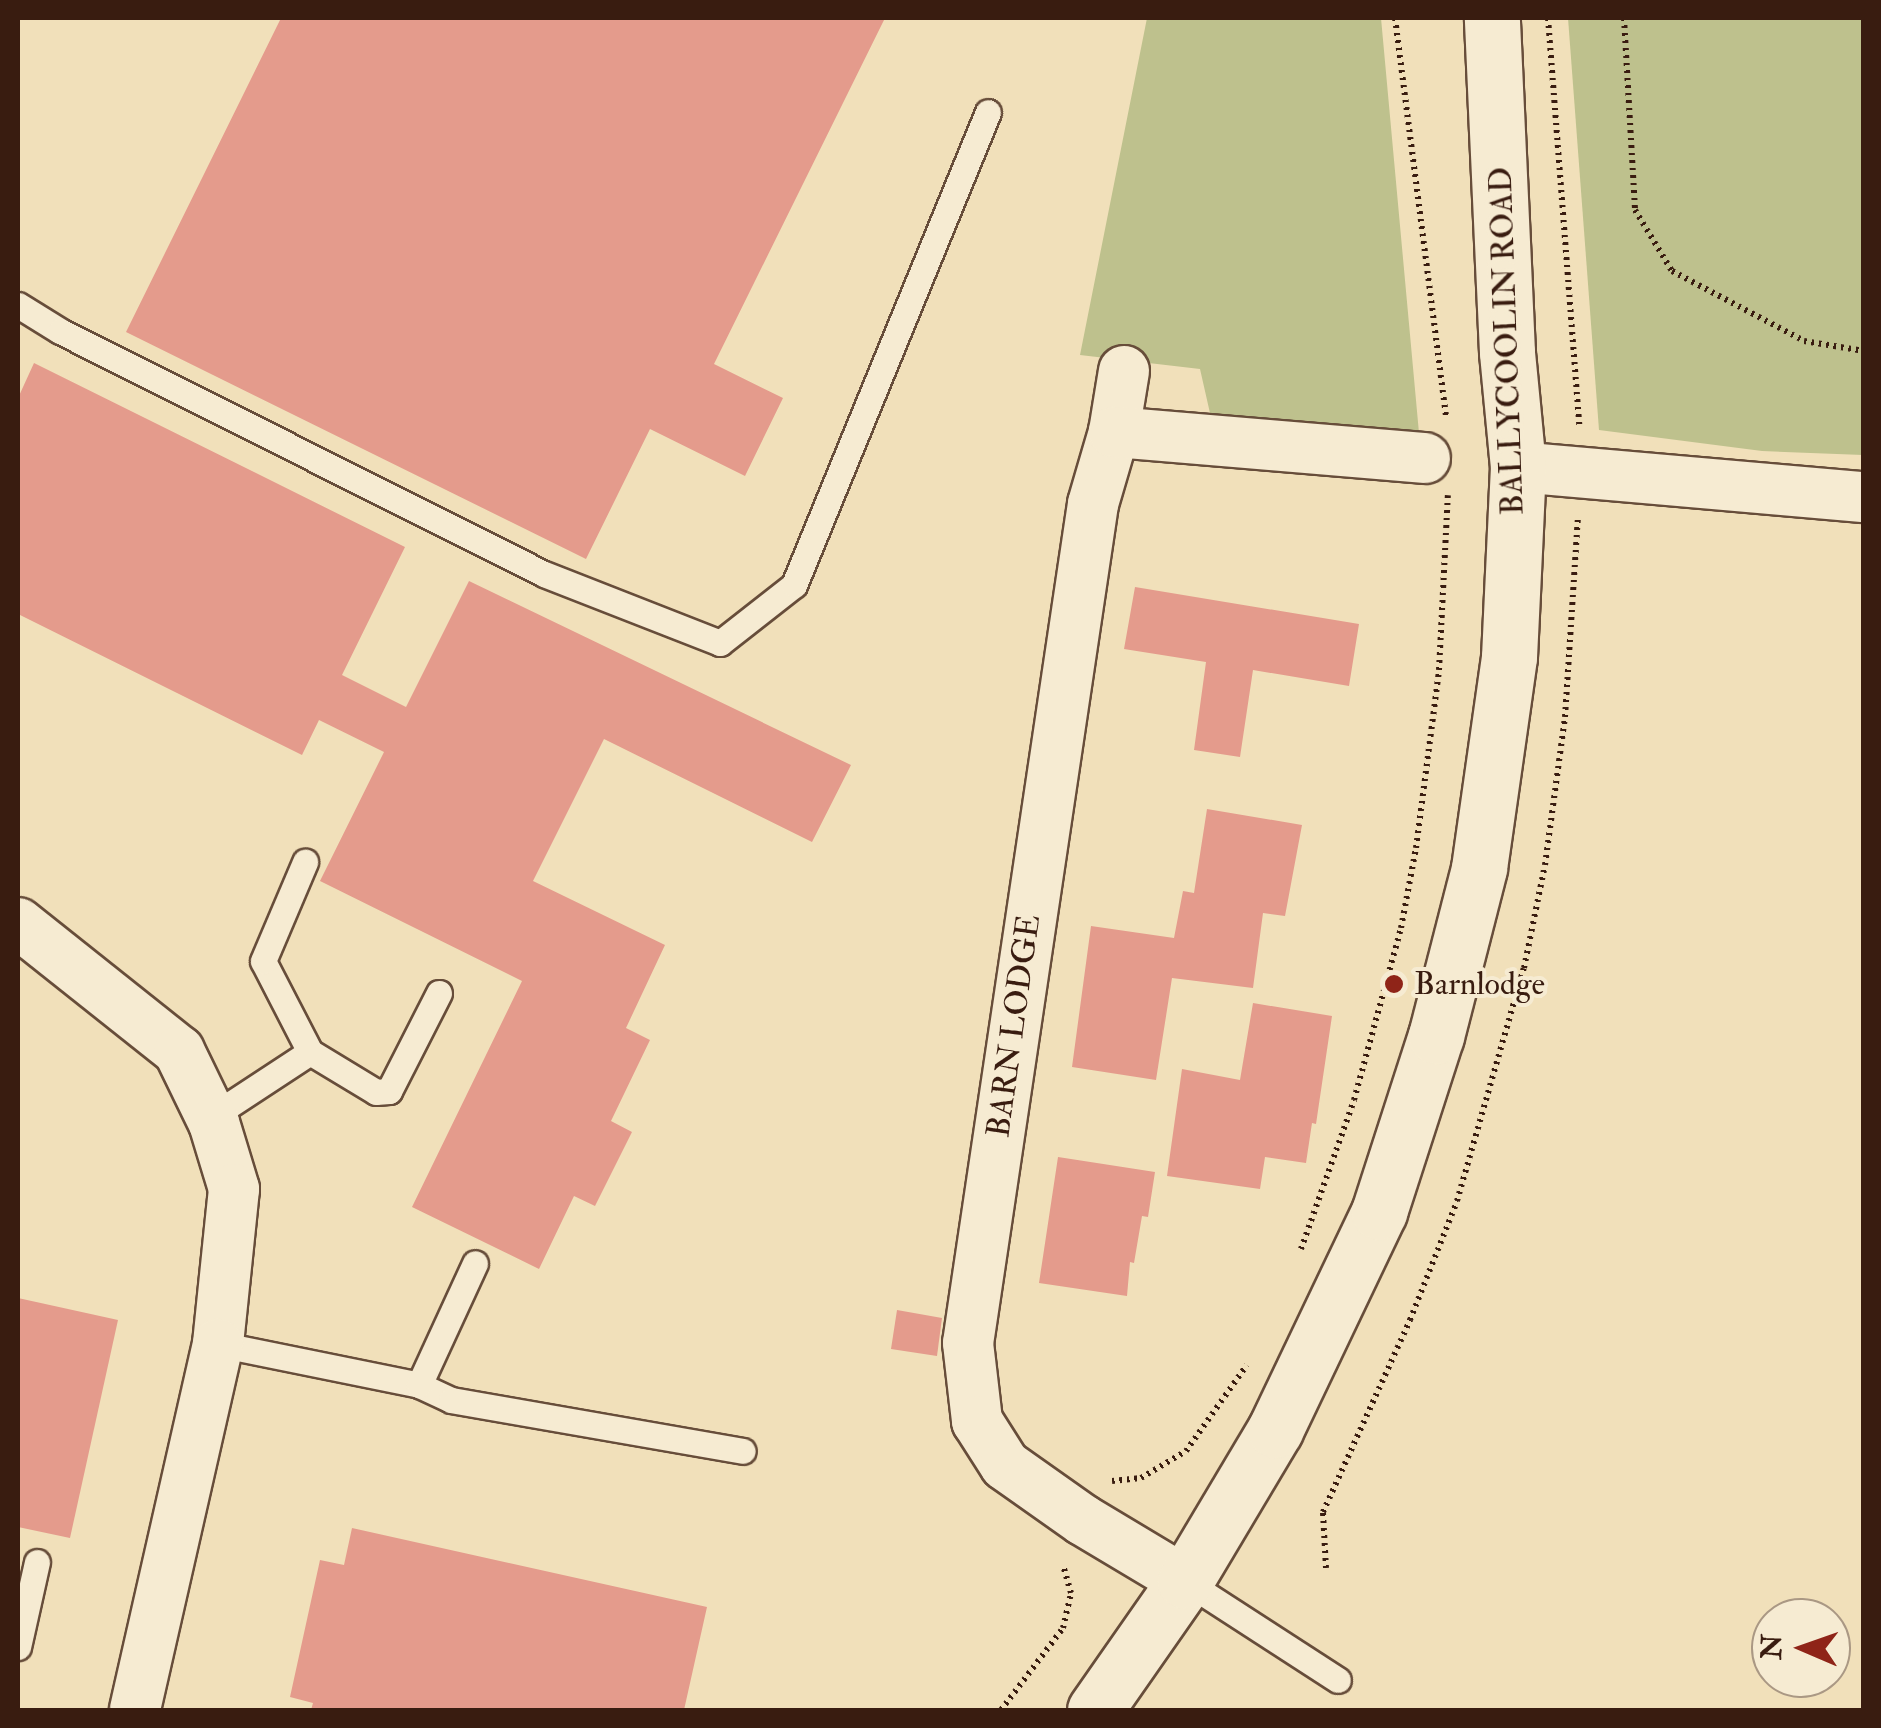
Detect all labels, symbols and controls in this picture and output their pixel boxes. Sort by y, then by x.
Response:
street label: BALLYCOOLIN ROAD [1482,166,1532,516]
street label: BARN LODGE [979,912,1049,1140]
place label: Barnlodge [1414,965,1545,1003]
marker: Barnlodge [1383,973,1405,995]
north arrow [1751,1598,1851,1698]
text: N [1755,1634,1790,1660]

